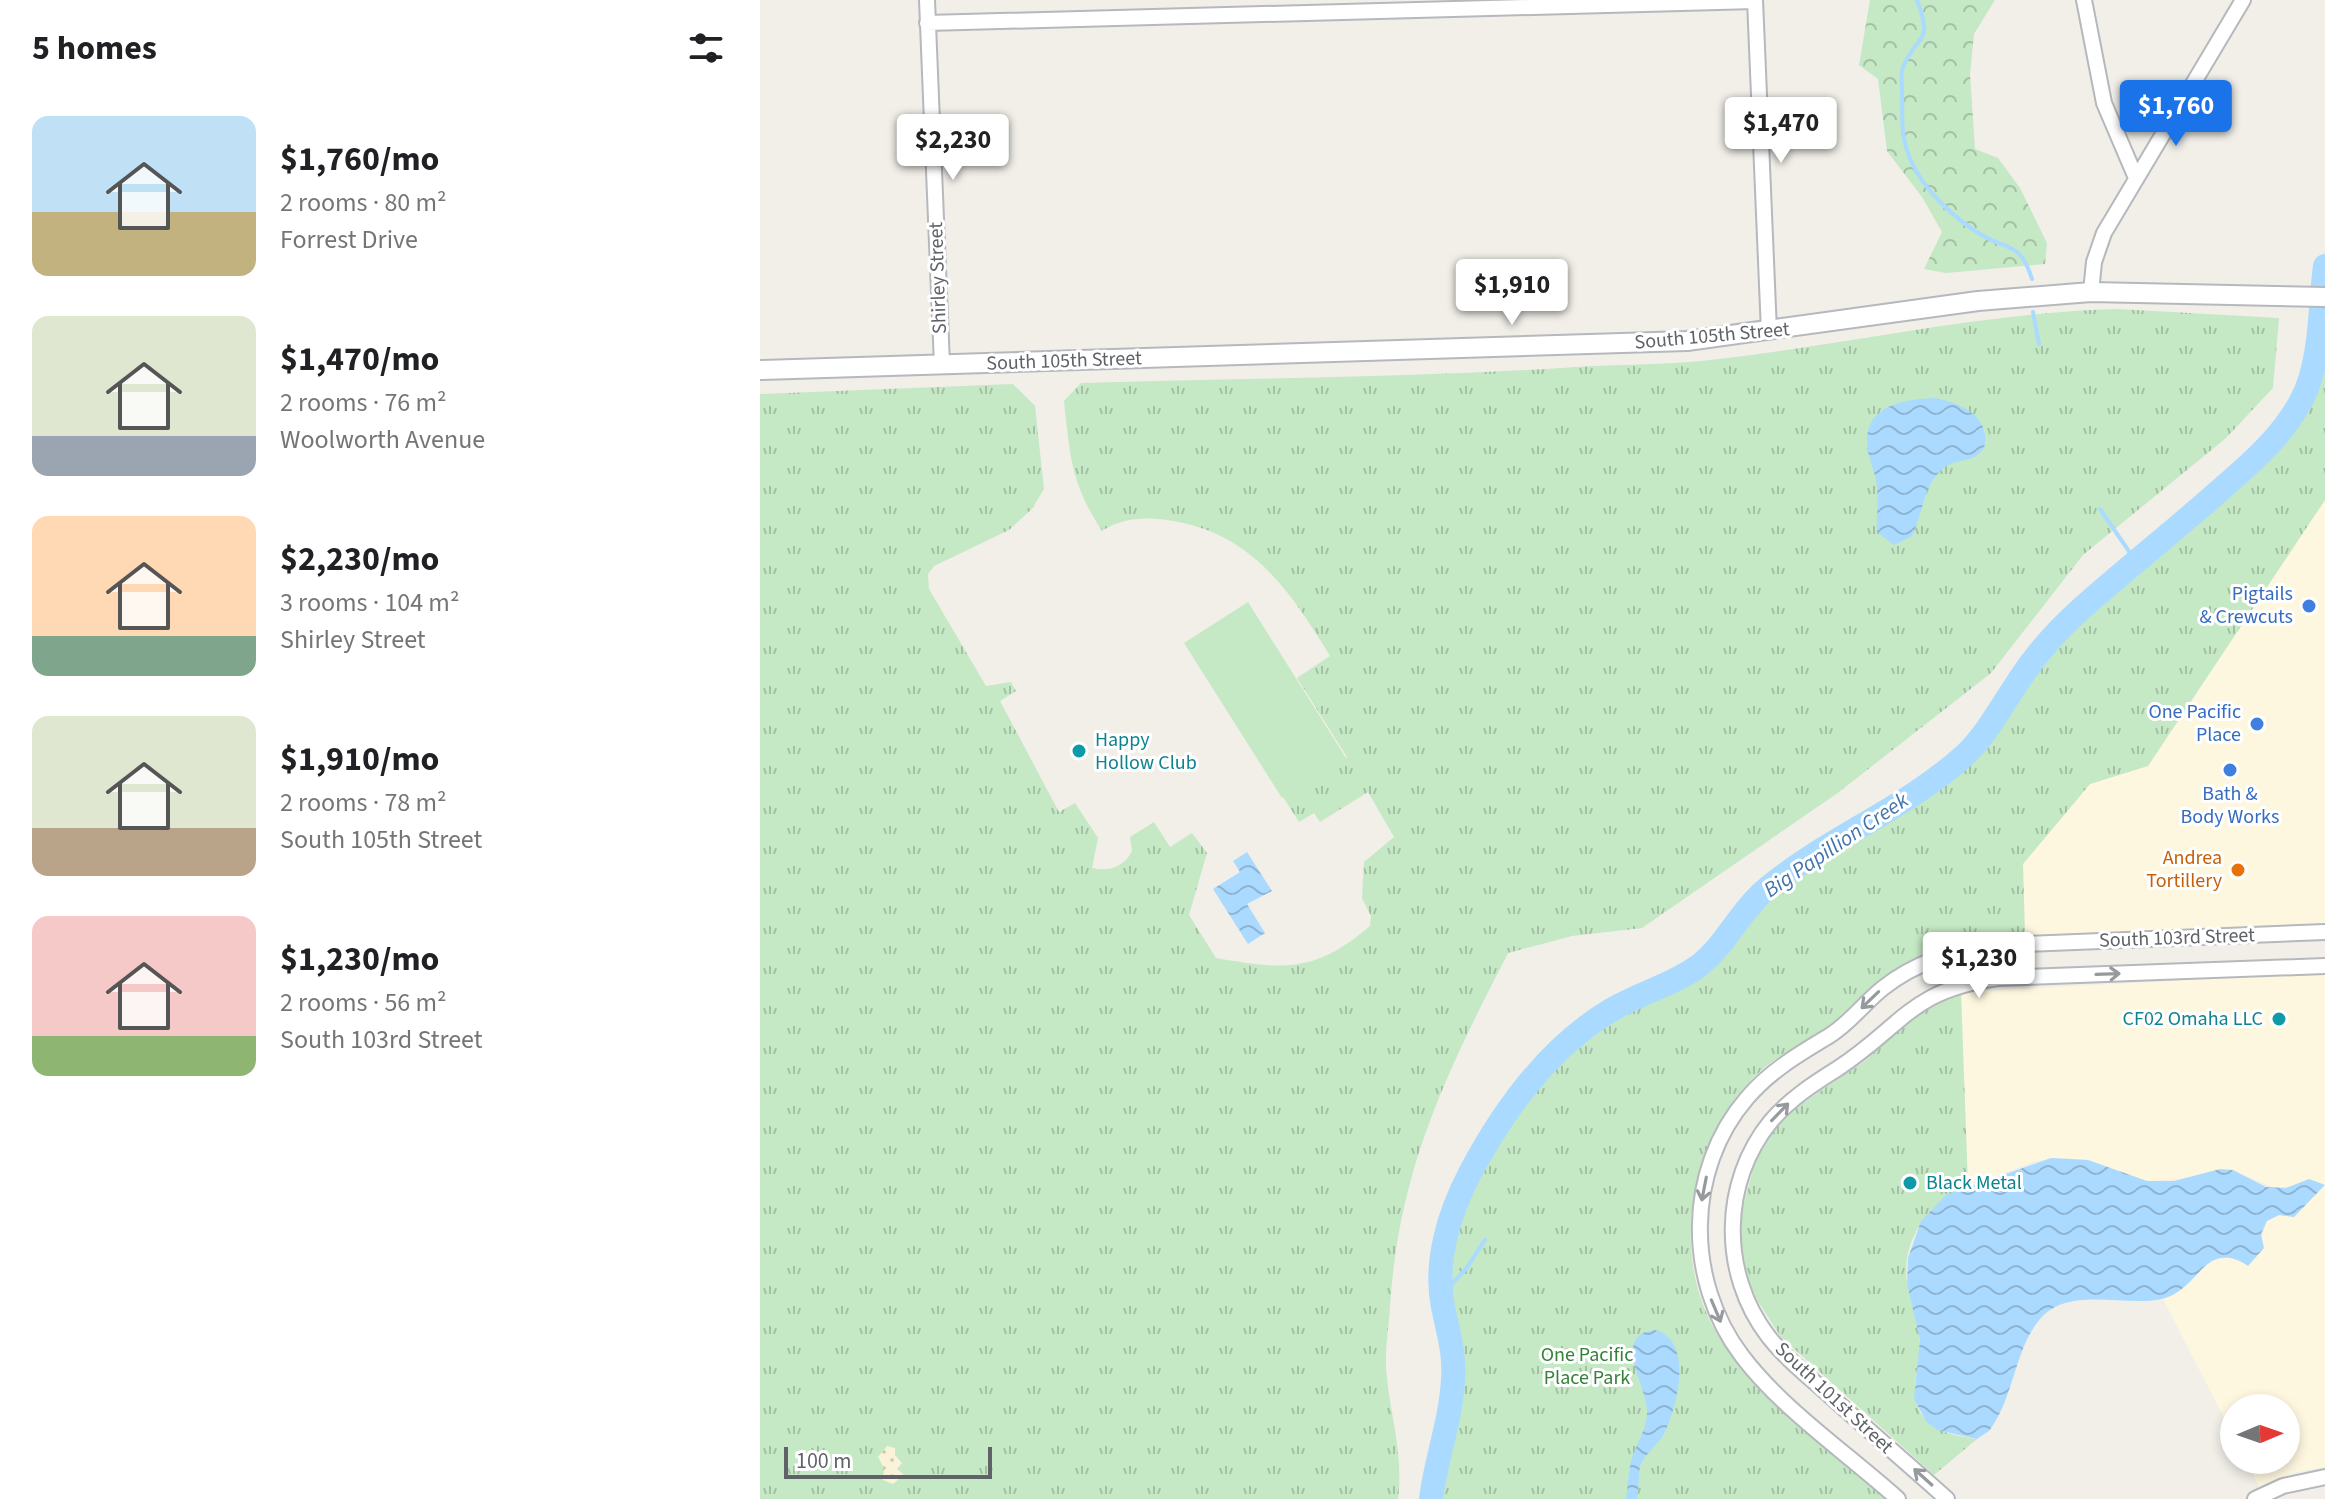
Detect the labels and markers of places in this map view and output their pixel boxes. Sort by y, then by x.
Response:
pin: $1,760 [2111,80,2241,148]
pin: $1,470 [1716,97,1846,165]
pin: $2,230 [888,114,1018,182]
pin: $1,910 [1447,259,1577,327]
place label: Pigtails & Crewcuts [2199,580,2293,631]
marker: Pigtails & Crewcuts [2300,597,2318,615]
place label: One Pacific Place [2148,698,2241,749]
marker: One Pacific Place [2248,715,2266,733]
place label: Happy Hollow Club [1095,726,1197,777]
marker: Happy Hollow Club [1070,742,1088,760]
marker: Bath & Body Works [2221,761,2239,779]
place label: Bath & Body Works [2181,780,2279,831]
place label: Andrea Tortillery [2146,844,2223,895]
marker: Andrea Tortillery [2229,861,2247,879]
pin: $1,230 [1914,932,2044,1000]
place label: CF02 Omaha LLC [2123,1005,2263,1033]
marker: CF02 Omaha LLC [2270,1010,2288,1028]
place label: Black Metal [1926,1169,2022,1197]
marker: Black Metal [1901,1174,1919,1192]

